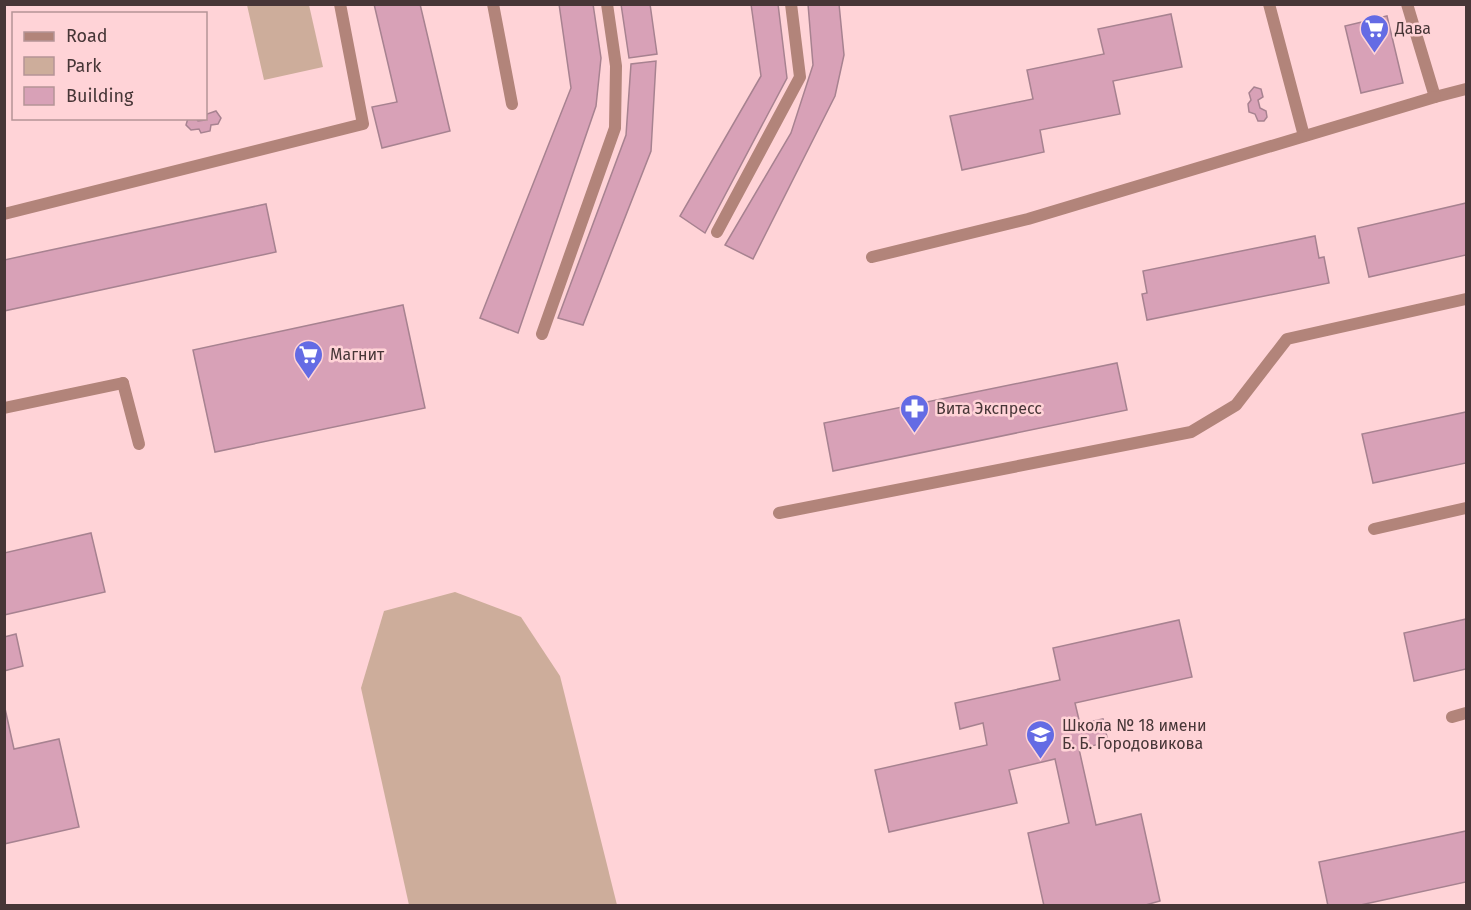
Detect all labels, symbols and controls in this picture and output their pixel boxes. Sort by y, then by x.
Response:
legend [12,12,207,120]
supermarket icon: Дава [1358,12,1390,54]
place label: Дава [1394,19,1431,38]
text: Road [66,25,108,47]
text: Park [66,55,102,77]
text: Building [66,85,134,107]
supermarket icon: Магнит [293,338,325,380]
place label: Магнит [330,345,385,364]
pharmacy icon: Вита Экспресс [899,392,931,434]
place label: Вита Экспресс [936,399,1042,418]
place label: Школа № 18 имени Б. Б. Городовикова [1062,716,1207,753]
school or university icon: Школа № 18 имени Б. Б. Городовикова [1025,718,1057,760]

